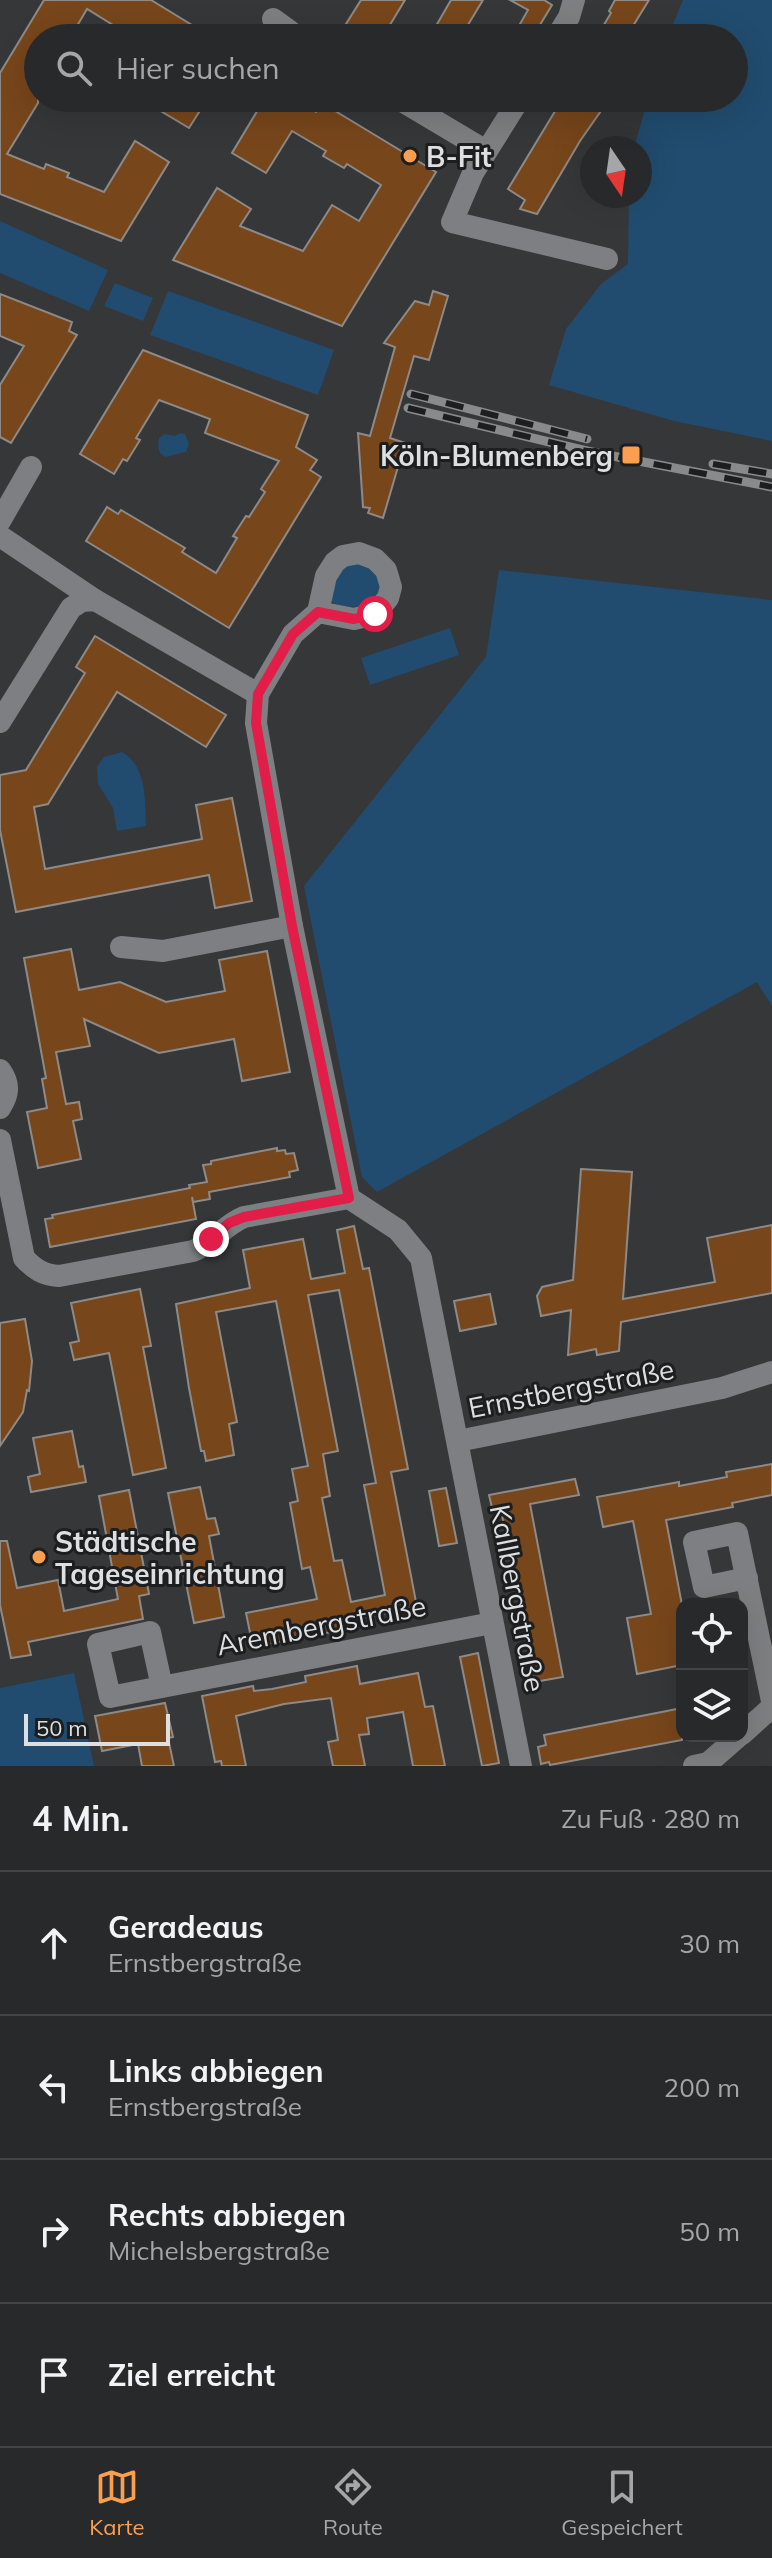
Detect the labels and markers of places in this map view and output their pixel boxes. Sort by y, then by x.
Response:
place label: B-Fit [426,139,492,174]
marker: B-Fit [401,147,419,165]
place label: Köln-Blumenberg [380,438,613,473]
marker: Köln-Blumenberg [620,444,642,466]
place label: Städtische Tageseinrichtung [55,1524,285,1591]
marker: Städtische Tageseinrichtung [30,1548,48,1566]

